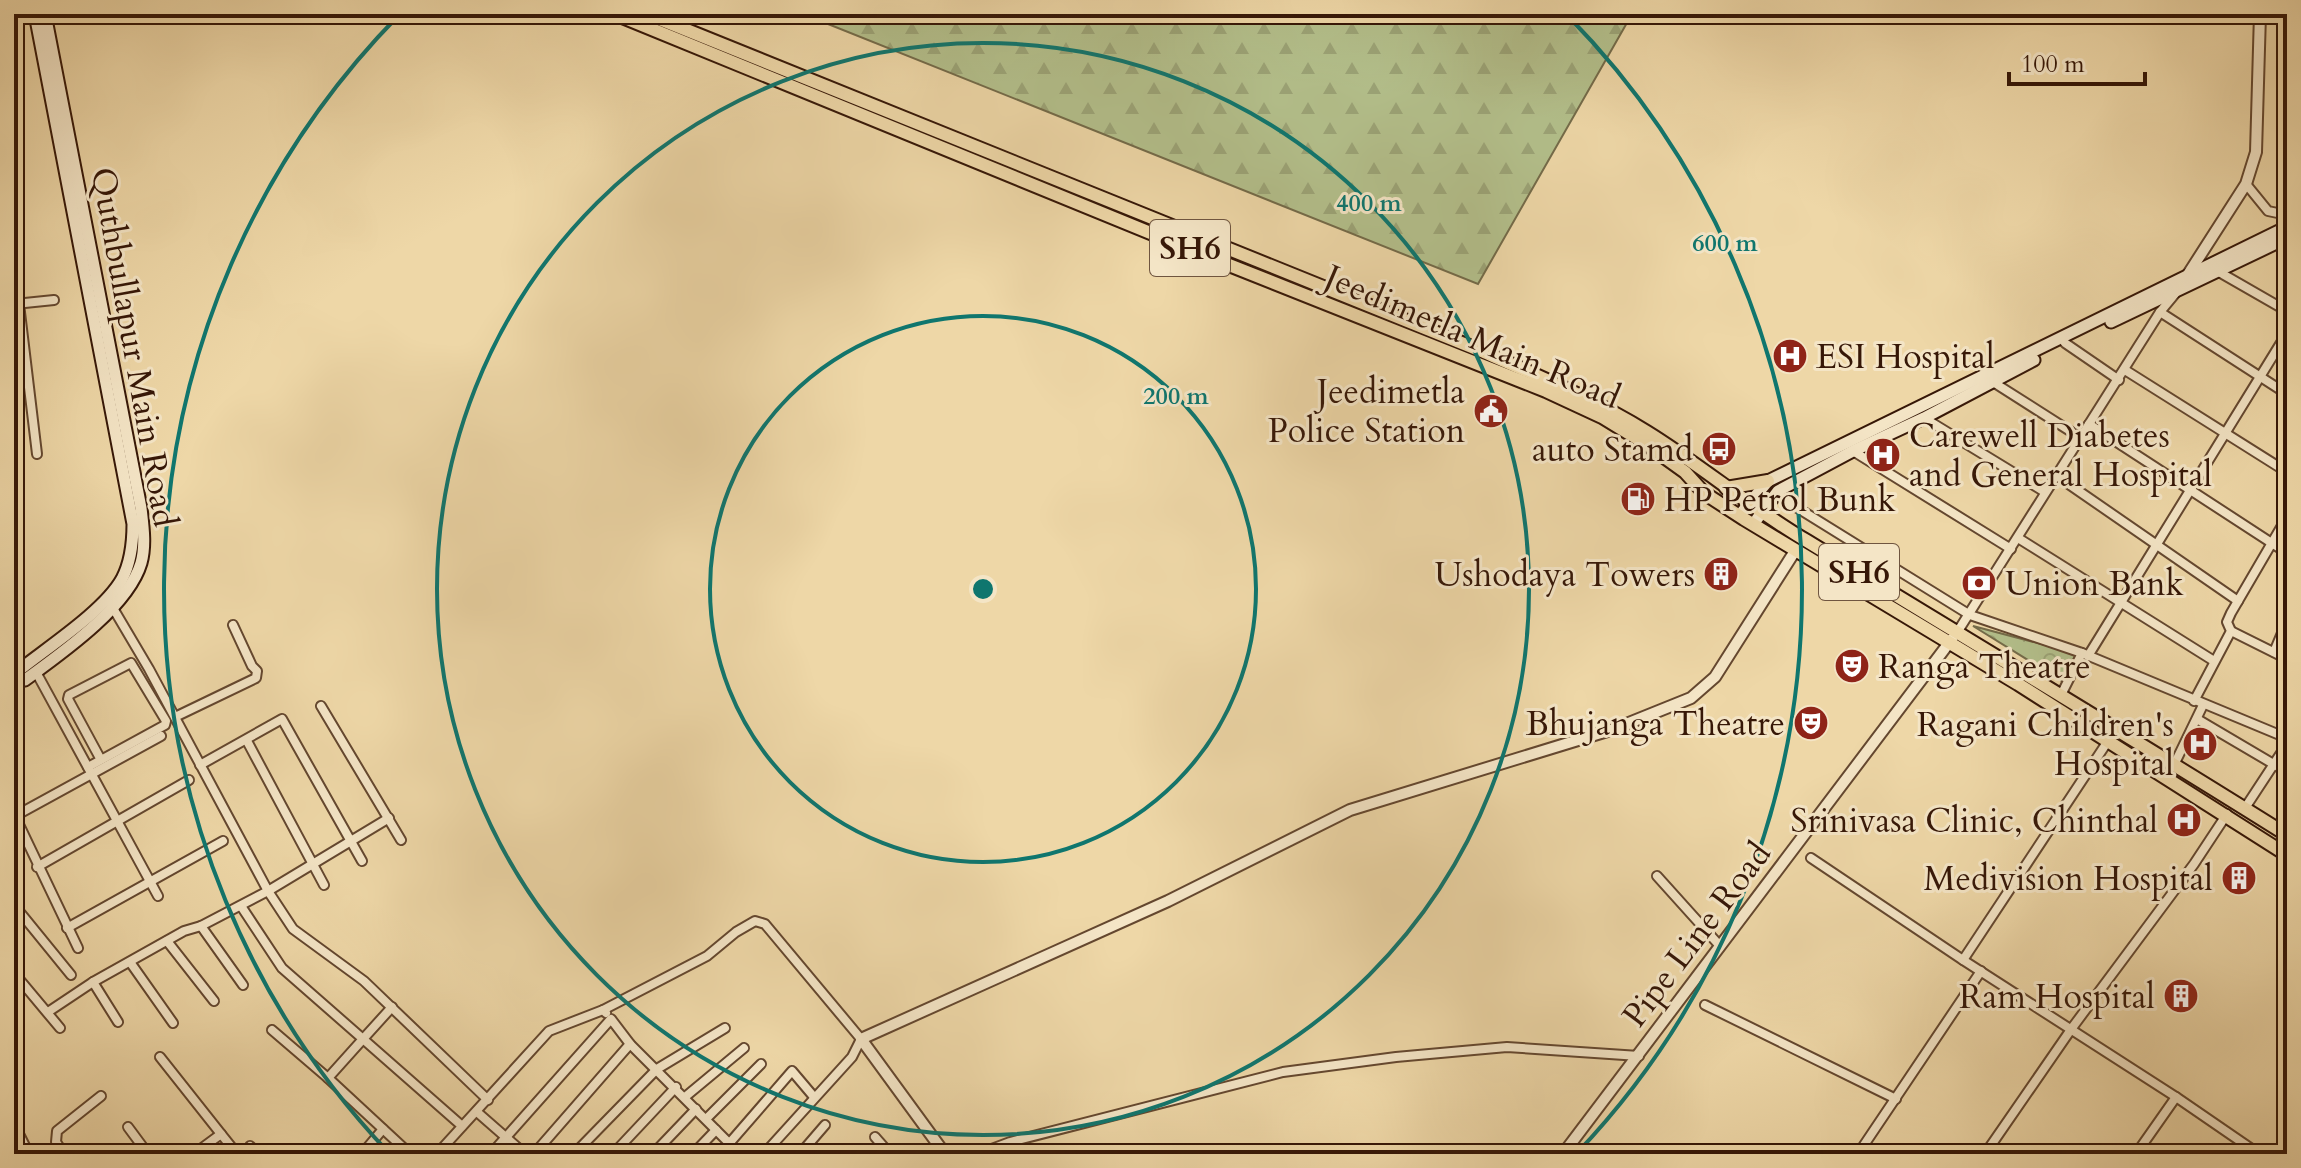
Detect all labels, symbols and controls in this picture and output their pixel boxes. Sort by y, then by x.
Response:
scale bar [2009,36,2145,86]
text: 100 m [2021,48,2085,81]
street label: Quthbullapur Main Road [80,164,188,530]
text: 400 m [1336,187,1403,220]
road number: SH6 [1150,220,1230,276]
text: 600 m [1692,227,1759,260]
street label: Jeedimetla Main Road [1313,252,1627,420]
place label: ESI Hospital [1816,334,1995,380]
hospital icon: ESI Hospital [1771,337,1809,375]
place label: Jeedimetla Police Station [1268,369,1465,454]
text: 200 m [1143,380,1210,413]
public building icon: Jeedimetla Police Station [1472,392,1510,430]
place label: Carewell Diabetes and General Hospital [1909,413,2212,498]
place label: auto Stamd [1532,427,1693,473]
bus stop icon: auto Stamd [1700,430,1738,468]
hospital icon: Carewell Diabetes and General Hospital [1864,436,1902,474]
place label: HP Petrol Bunk [1664,477,1897,523]
fuel station icon: HP Petrol Bunk [1619,480,1657,518]
road number: SH6 [1819,544,1899,600]
place label: Ushodaya Towers [1434,552,1695,598]
building icon: Ushodaya Towers [1702,555,1740,593]
place label: Union Bank [2005,561,2185,607]
bank icon: Union Bank [1960,564,1998,602]
centre of rings [969,575,997,603]
place label: Ranga Theatre [1878,644,2091,690]
theatre icon: Ranga Theatre [1833,647,1871,685]
place label: Bhujanga Theatre [1526,701,1785,747]
place label: Ragani Children's Hospital [1917,702,2174,787]
theatre icon: Bhujanga Theatre [1792,704,1830,742]
hospital icon: Ragani Children's Hospital [2181,725,2219,763]
place label: Srinivasa Clinic, Chinthal [1790,798,2158,844]
hospital icon: Srinivasa Clinic, Chinthal [2165,801,2203,839]
street label: Pipe Line Road [1612,832,1782,1037]
place label: Medivision Hospital [1923,856,2213,902]
building icon: Medivision Hospital [2220,859,2258,897]
place label: Ram Hospital [1959,974,2155,1020]
building icon: Ram Hospital [2162,977,2200,1015]

